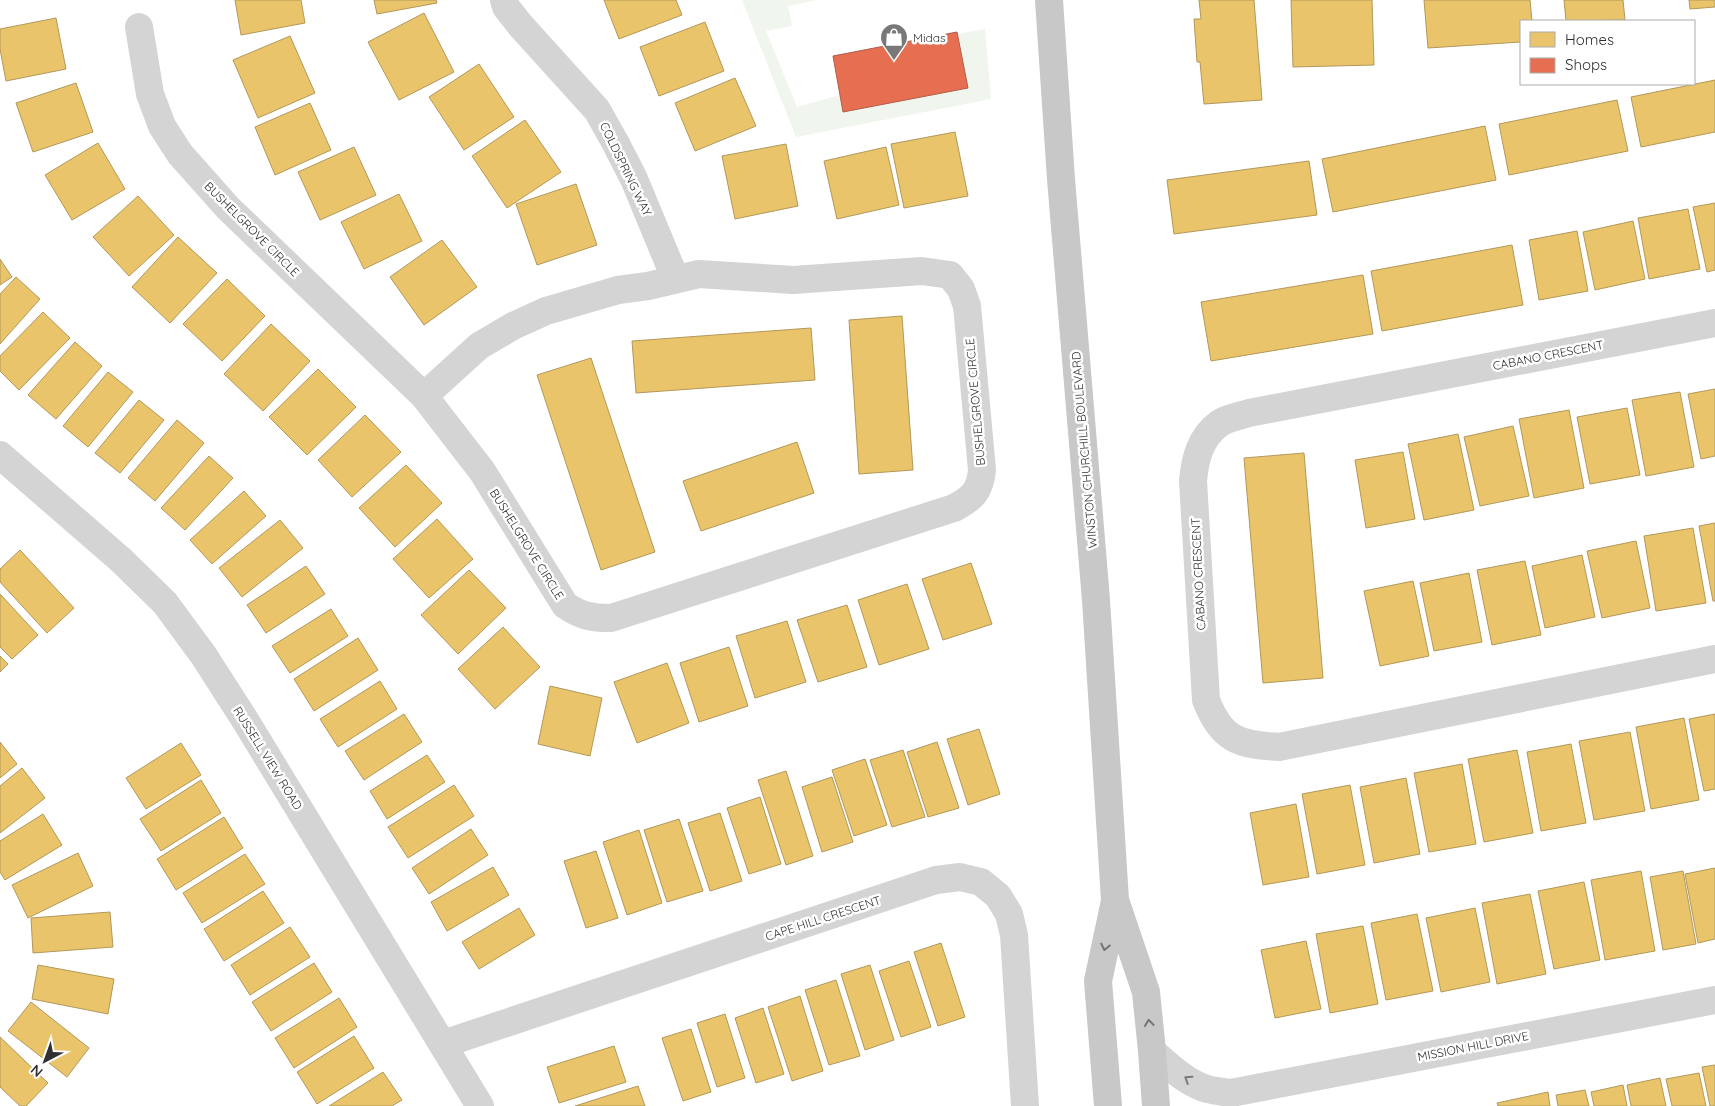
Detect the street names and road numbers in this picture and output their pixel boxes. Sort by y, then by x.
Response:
street label: COLDSPRING WAY [597,120,655,219]
street label: BUSHELGROVE CIRCLE [201,178,303,280]
street label: BUSHELGROVE CIRCLE [962,337,988,466]
street label: CABANO CRESCENT [1491,337,1605,373]
street label: WINSTON CHURCHILL BOULEVARD [1068,351,1100,549]
street label: BUSHELGROVE CIRCLE [487,486,567,602]
street label: CABANO CRESCENT [1188,517,1208,631]
street label: RUSSELL VIEW ROAD [230,704,306,813]
street label: CAPE HILL CRESCENT [763,892,883,944]
street label: MISSION HILL DRIVE [1416,1028,1530,1064]

